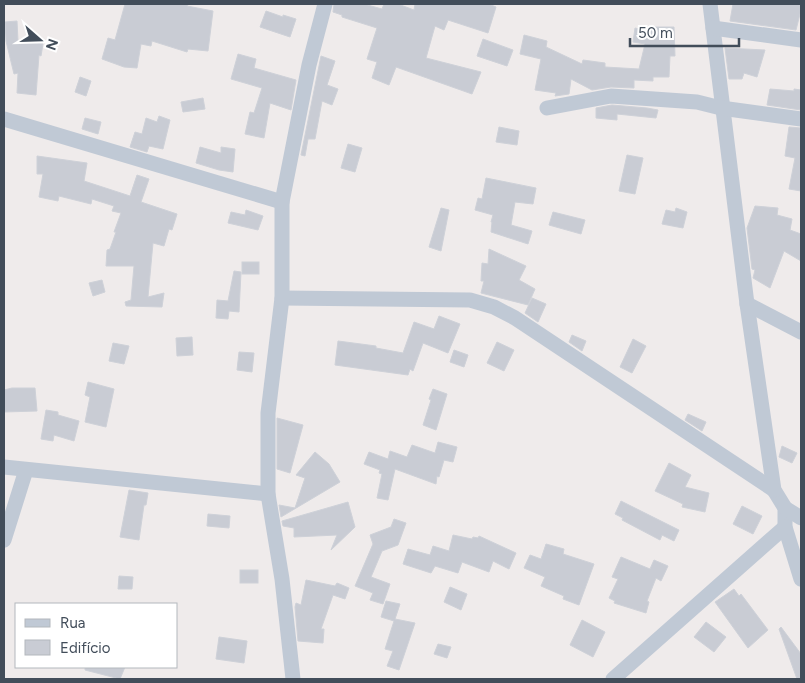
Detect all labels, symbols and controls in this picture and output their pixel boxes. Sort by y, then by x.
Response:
north arrow [15,15,65,65]
scale bar [630,15,739,47]
text: 50 m [638,24,673,42]
text: N [42,36,62,52]
legend [15,603,178,668]
text: Rua [60,614,85,632]
text: Edifício [60,639,111,657]

